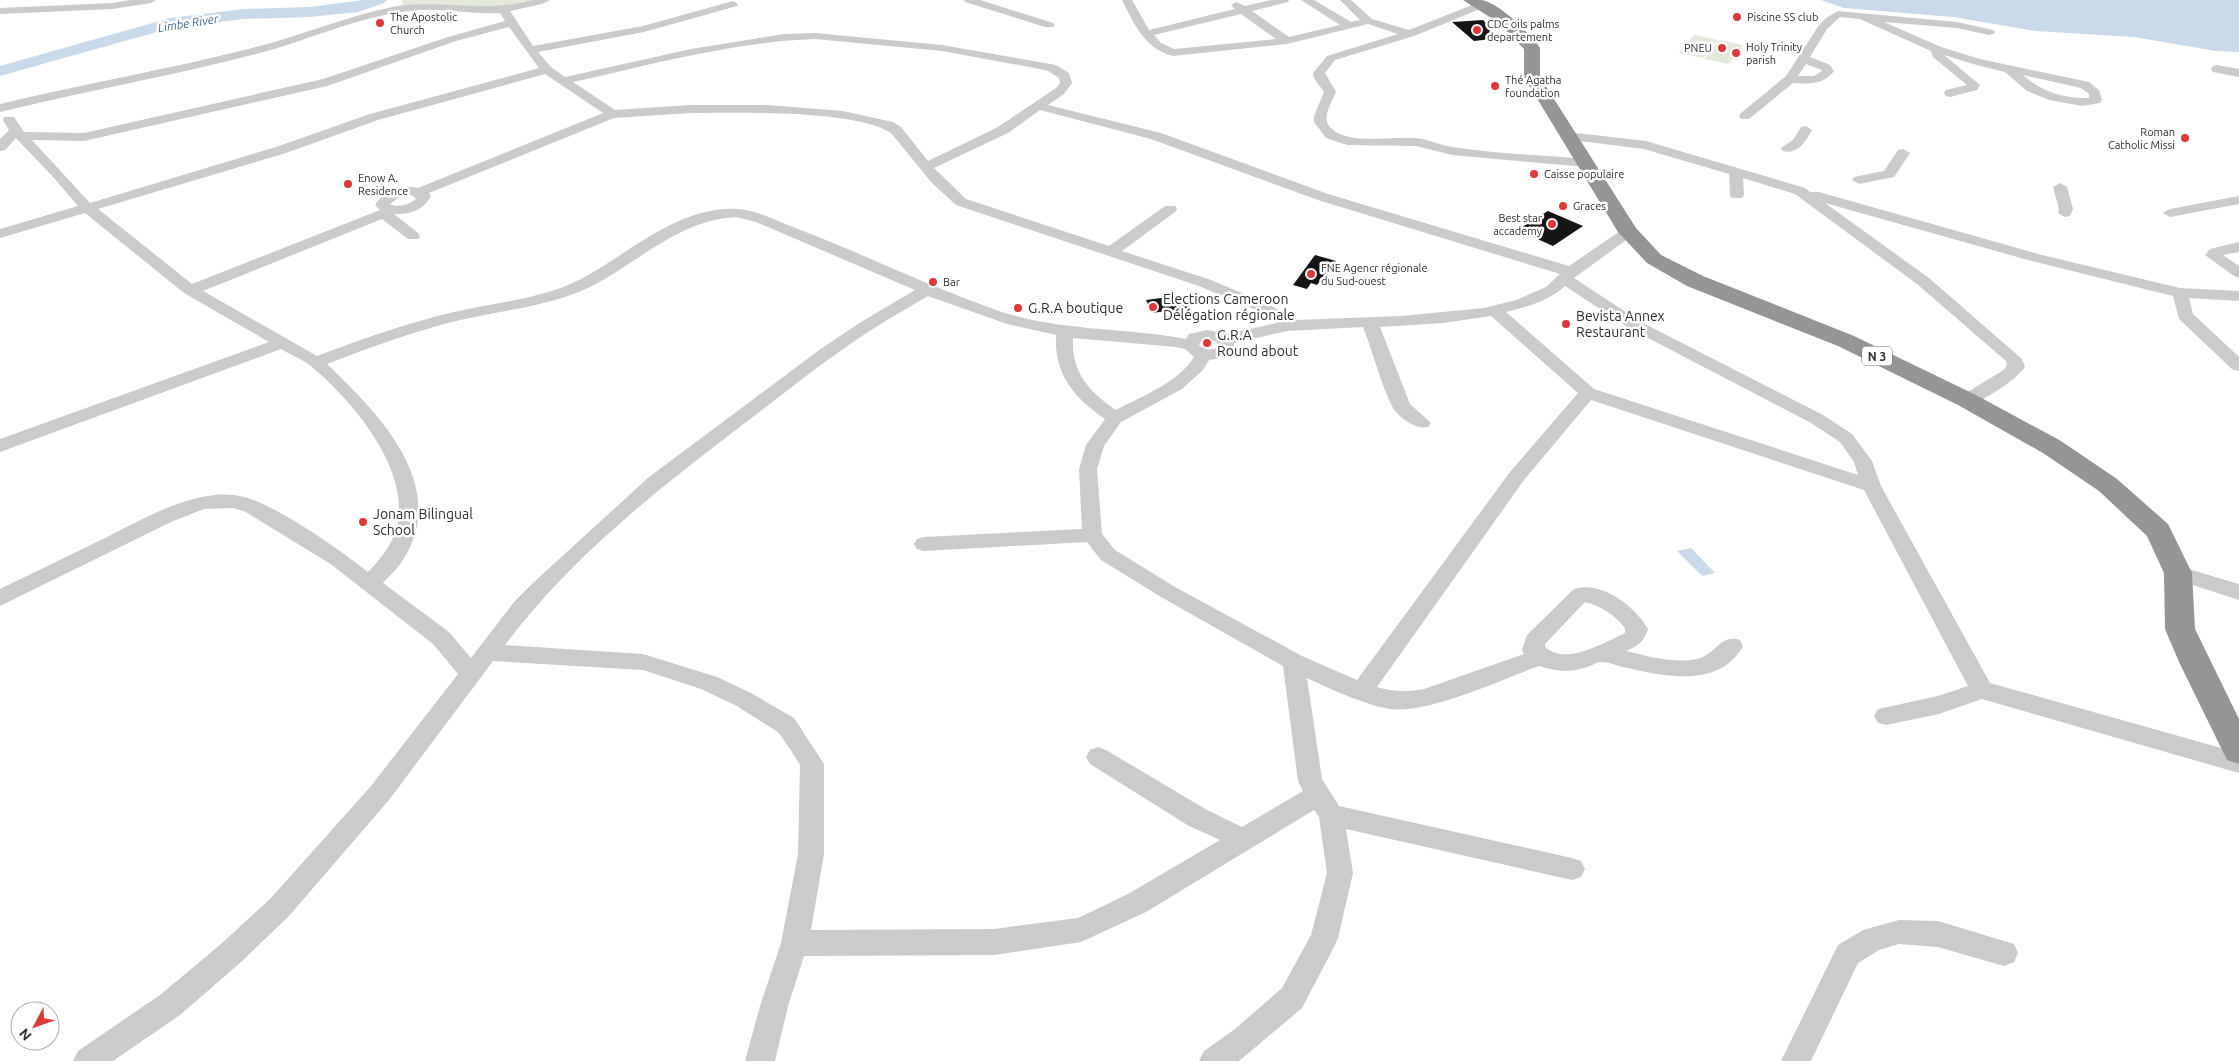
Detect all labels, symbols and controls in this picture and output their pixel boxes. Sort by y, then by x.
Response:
place label: The Apostolic Church [390,11,457,36]
marker: Piscine SS club [1731,11,1743,23]
place label: Piscine SS club [1747,11,1818,23]
water label: Limbe River [157,12,220,34]
marker: The Apostolic Church [374,17,386,29]
place label: CDC oils palms departement [1487,18,1560,43]
marker: CDC oils palms departement [1471,24,1483,36]
place label: Holy Trinity parish [1746,41,1803,66]
place label: PNEU [1684,42,1712,54]
marker: PNEU [1716,42,1728,54]
marker: Holy Trinity parish [1730,47,1742,59]
place label: Thé Agatha foundation [1505,74,1561,99]
marker: Thé Agatha foundation [1489,80,1501,92]
place label: Roman Catholic Missi [2108,126,2175,151]
marker: Roman Catholic Missi [2179,132,2191,144]
marker: Caisse populaire [1528,168,1540,180]
place label: Caisse populaire [1544,168,1624,180]
place label: Enow A. Residence [358,172,408,197]
marker: Enow A. Residence [342,178,354,190]
marker: Graces [1557,200,1569,212]
place label: Graces [1573,200,1606,212]
place label: Best star accademy [1493,212,1543,237]
marker: Best star accademy [1546,218,1558,230]
place label: FNE Agencr régionale du Sud-ouest [1321,262,1428,287]
marker: FNE Agencr régionale du Sud-ouest [1305,268,1317,280]
marker: Bar [927,276,939,288]
place label: Bar [943,276,961,288]
place label: Elections Cameroon Délégation régionale [1163,291,1295,323]
place label: G.R.A boutique [1028,300,1123,316]
marker: Elections Cameroon Délégation régionale [1147,301,1159,313]
marker: G.R.A boutique [1012,302,1024,314]
place label: Bevista Annex Restaurant [1576,308,1665,340]
marker: Bevista Annex Restaurant [1560,318,1572,330]
place label: G.R.A Round about [1217,327,1299,359]
marker: G.R.A Round about [1201,337,1213,349]
road number: N 3 [1862,346,1892,366]
place label: Jonam Bilingual School [373,506,473,538]
marker: Jonam Bilingual School [357,516,369,528]
north arrow [10,1001,60,1051]
text: N [16,1025,35,1044]

